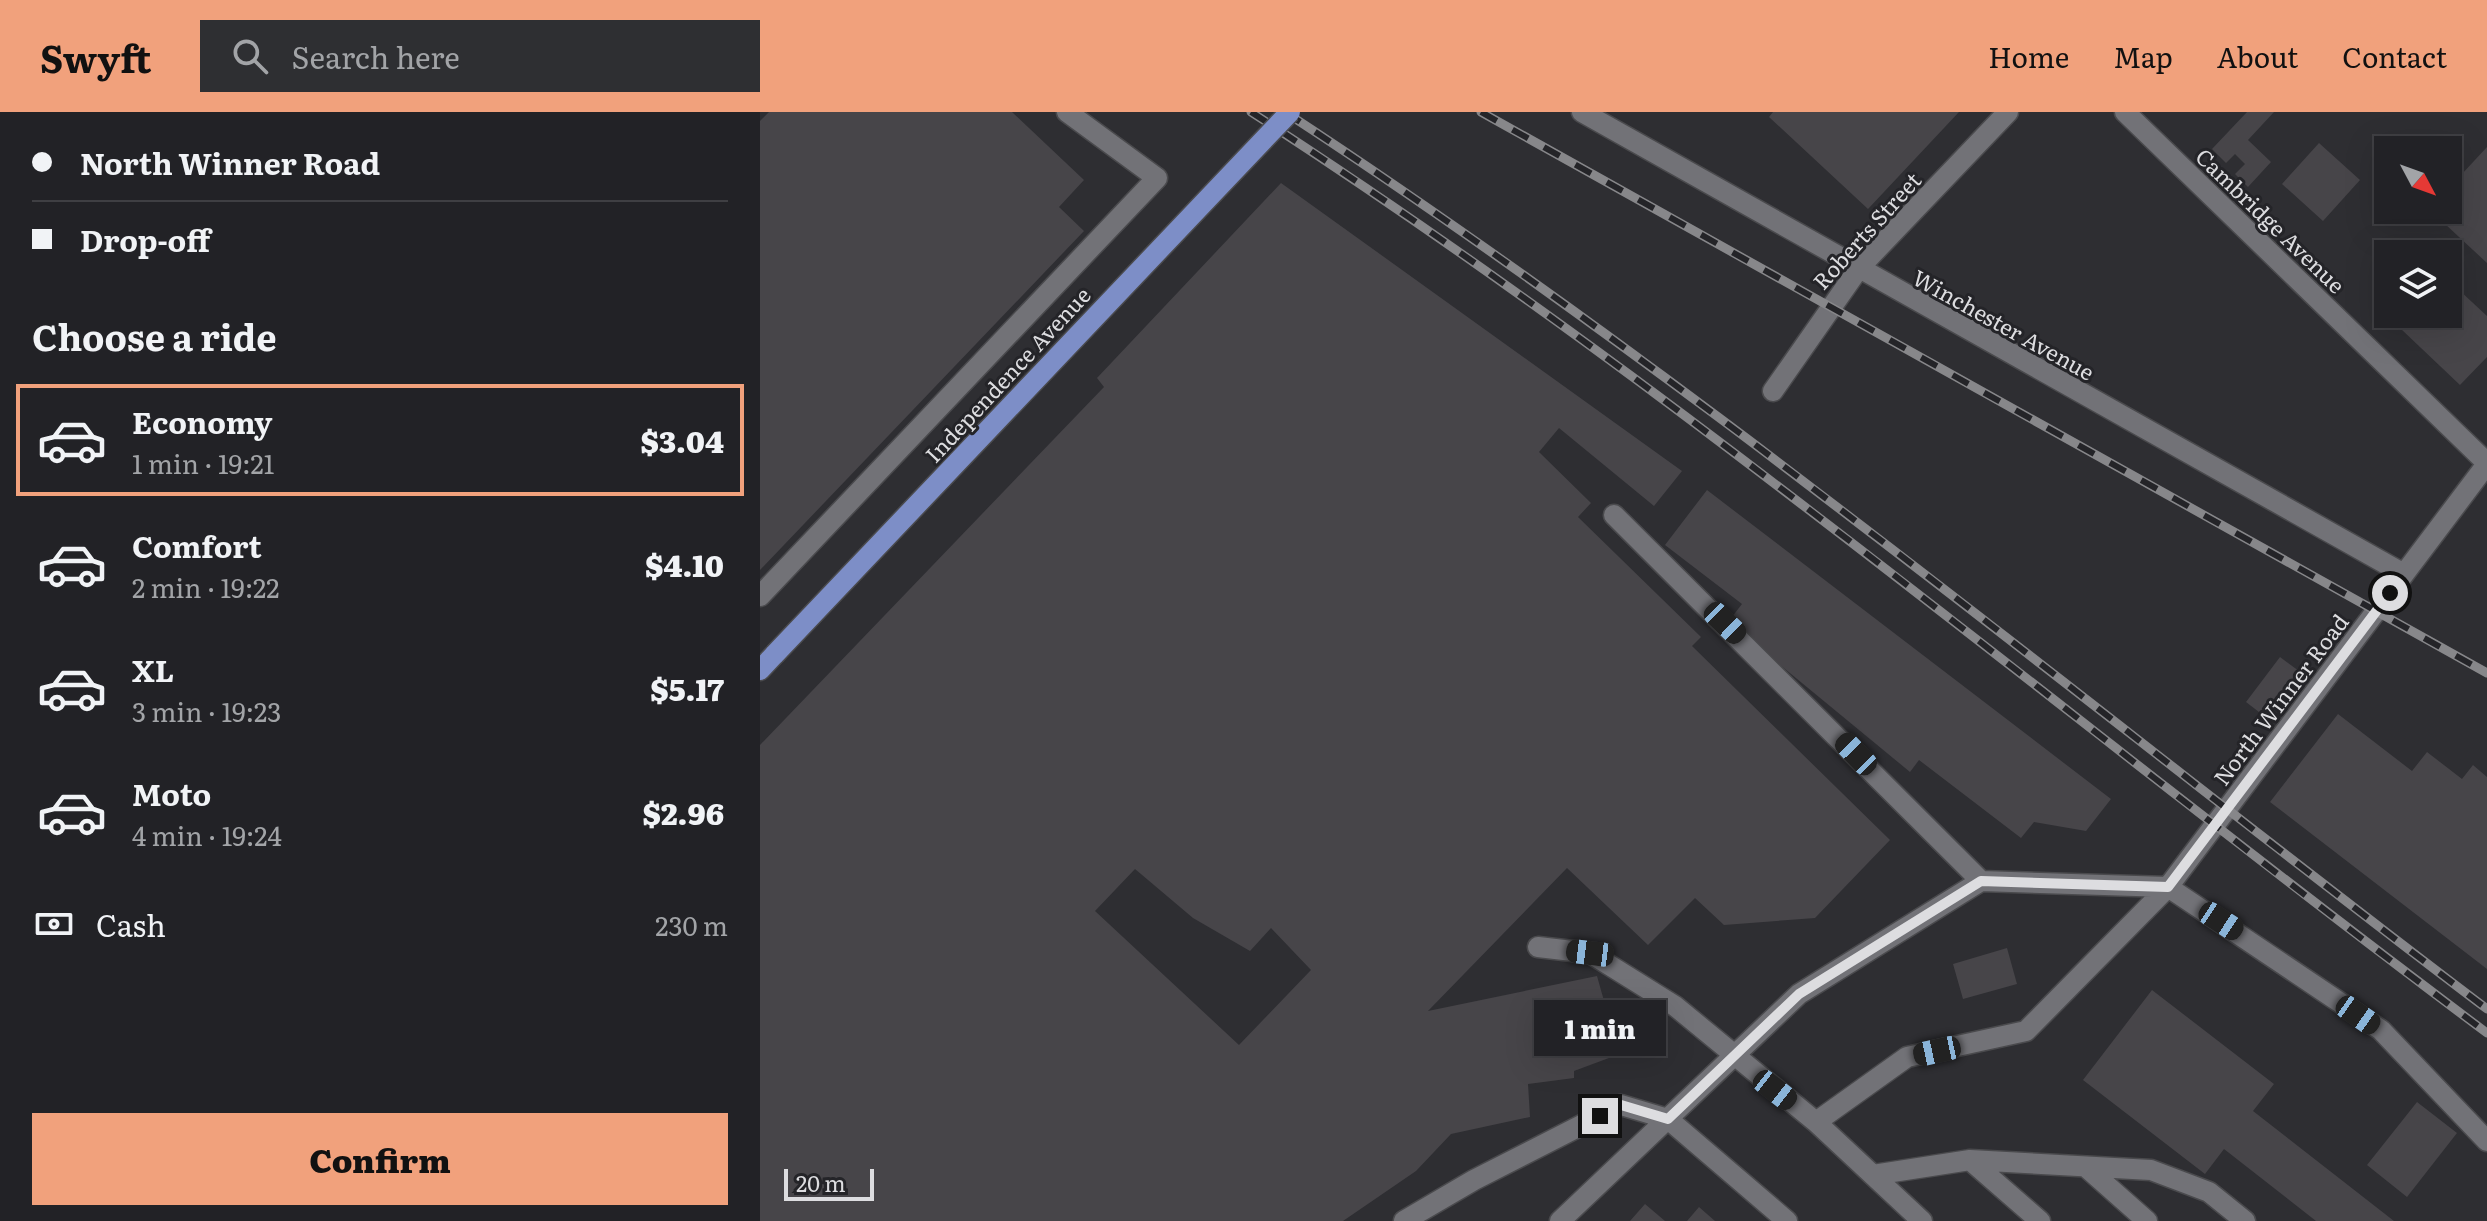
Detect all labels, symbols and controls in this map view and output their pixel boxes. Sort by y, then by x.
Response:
search box [200,20,760,92]
text: Swyft [40,28,152,85]
icon: search [228,34,272,78]
text: Search here [292,34,460,78]
text: Home [1988,35,2069,77]
text: Map [2113,35,2173,77]
text: About [2217,35,2298,77]
text: Contact [2342,35,2447,77]
north arrow [2374,136,2462,224]
map controls [2374,136,2462,328]
text: North Winner Road [80,140,380,184]
street label: Cambridge Avenue [2189,140,2353,300]
street label: Roberts Street [1804,164,1928,296]
text: Drop-off [80,217,210,261]
button: layers [2374,240,2462,328]
street label: Winchester Avenue [1907,260,2101,388]
street label: Independence Avenue [917,279,1097,469]
text: Choose a ride [32,309,277,362]
text: Economy [132,399,272,443]
icon: car [36,404,108,476]
text: $3.04 [641,418,724,462]
text: 1 min · 19:21 [132,443,274,482]
text: Comfort [132,523,262,567]
icon: car [36,528,108,600]
text: $4.10 [645,542,724,586]
text: 2 min · 19:22 [132,567,279,606]
route start [2372,575,2408,611]
car [1699,598,1751,648]
street label: North Winner Road [2204,606,2356,792]
text: XL [132,647,174,691]
icon: car [36,652,108,724]
text: $5.17 [650,666,724,710]
text: 3 min · 19:23 [132,691,281,730]
car [1831,728,1881,780]
text: Moto [132,771,211,815]
icon: car [36,776,108,848]
text: $2.96 [643,790,724,834]
text: 4 min · 19:24 [132,815,282,854]
car [2194,898,2248,944]
icon: cash [32,902,76,946]
text: Cash [96,902,166,946]
text: 230 m [655,905,728,944]
car [1565,938,1615,968]
car [2331,991,2385,1039]
callout: 1 min [1534,1000,1666,1056]
text: 1 min [1565,1008,1635,1047]
car [1911,1034,1963,1068]
car [1749,1066,1801,1114]
route end [1582,1098,1618,1134]
button: Confirm [32,1113,728,1205]
scale bar [784,1165,874,1201]
text: 20 m [796,1166,846,1199]

